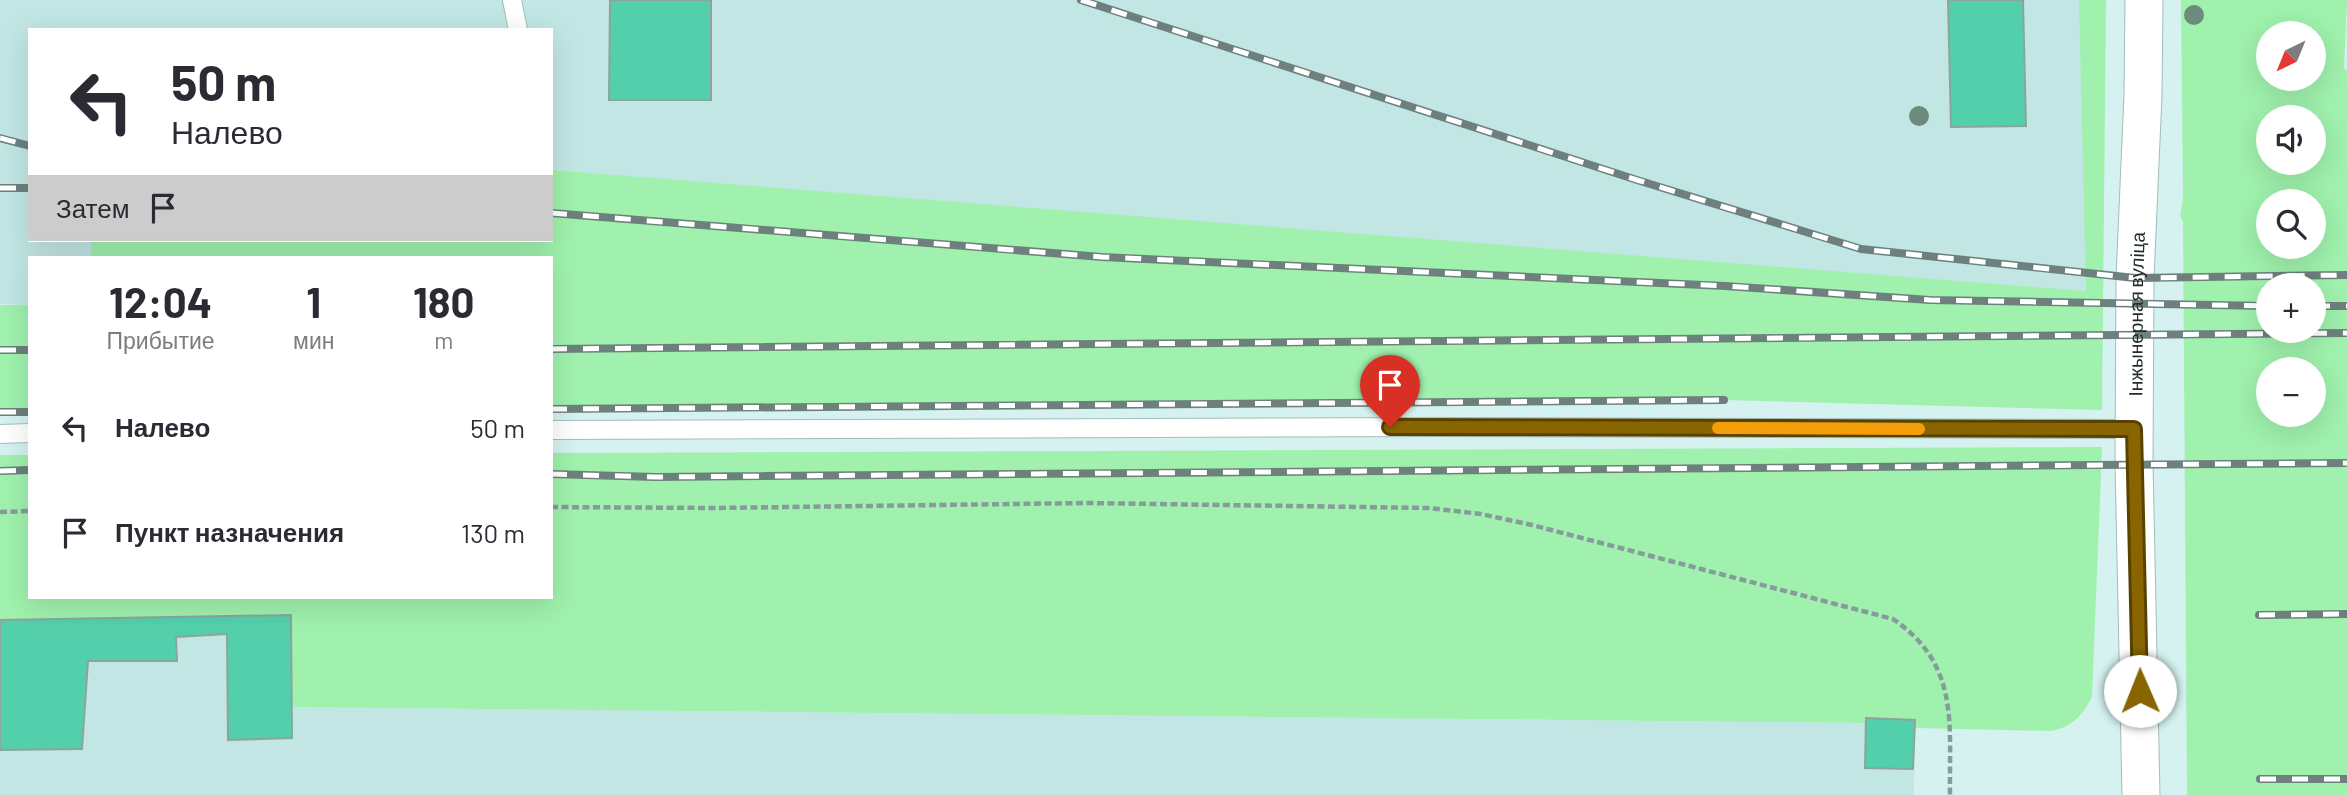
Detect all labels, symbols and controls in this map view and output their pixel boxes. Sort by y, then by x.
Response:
north arrow [2256,21,2326,91]
map controls [2256,21,2326,427]
text: 50 m [171,52,276,111]
icon: left [56,56,147,147]
button: sound [2256,105,2326,175]
text: Налево [171,112,283,150]
icon: arrive [144,189,182,227]
button: search [2256,189,2326,259]
text: Затем [56,192,130,223]
street label: Інжынерная вуліца [2123,231,2149,396]
button: + [2256,273,2326,343]
text: 12:04 [109,276,212,326]
text: 1 [306,276,321,326]
text: 180 [413,276,474,326]
text: Прибытие [107,326,215,354]
text: мин [293,326,334,354]
text: m [434,326,453,354]
pin [1360,355,1420,427]
button: − [2256,357,2326,427]
icon: arrive [1371,366,1409,404]
icon: left [56,409,94,447]
text: Налево [115,411,210,442]
text: 50 m [470,412,525,443]
icon: arrive [56,514,94,552]
text: Пункт назначения [115,516,344,547]
text: 130 m [461,517,525,548]
position arrow [2103,654,2177,728]

